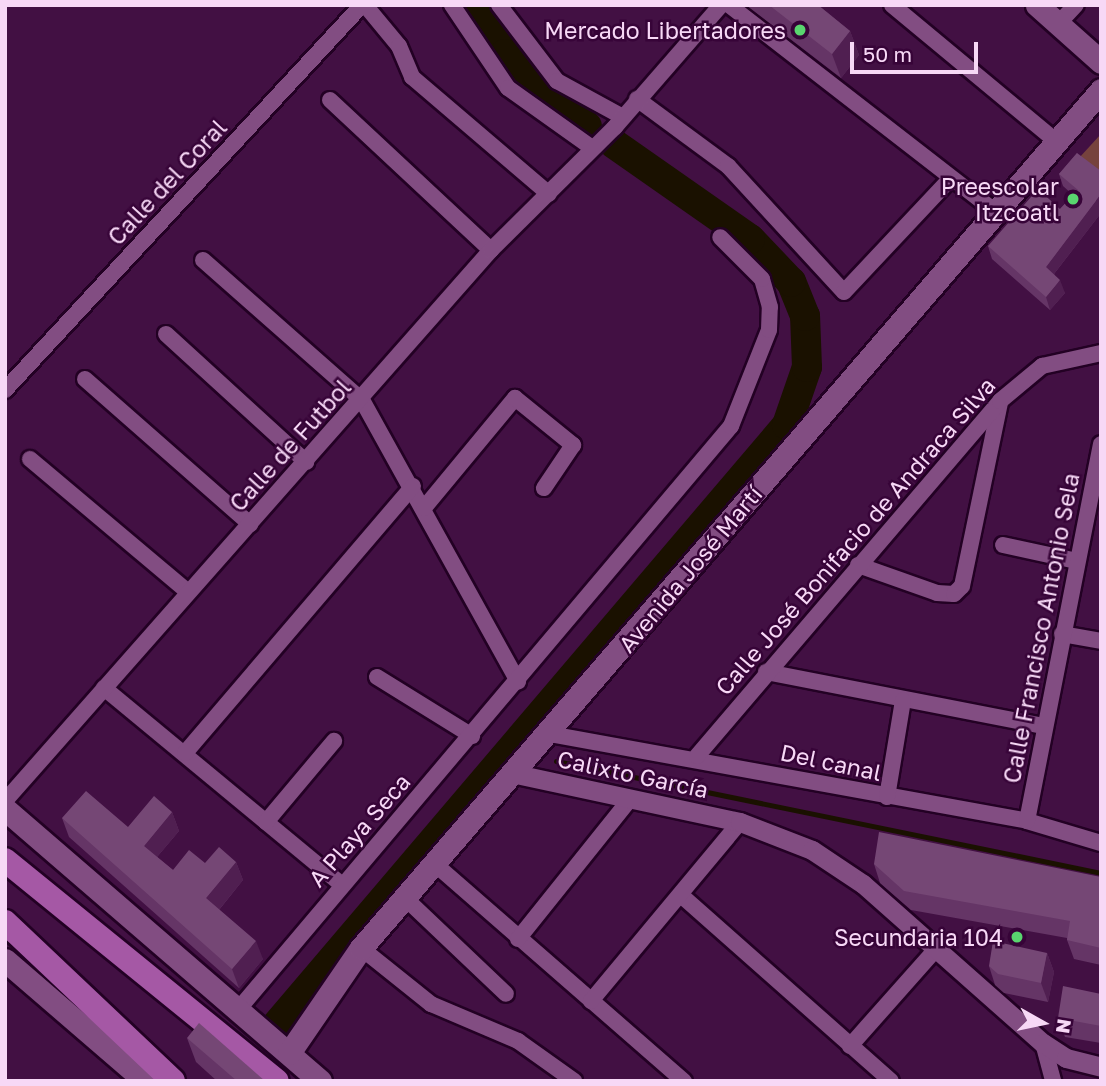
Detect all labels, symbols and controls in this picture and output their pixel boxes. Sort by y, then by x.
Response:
place label: Mercado Libertadores [544,16,786,44]
marker: Mercado Libertadores [792,22,808,38]
scale bar [854,28,982,72]
text: 50 m [863,41,912,67]
street label: Calle del Coral [102,114,232,250]
place label: Preescolar Itzcoatl [941,172,1059,226]
marker: Preescolar Itzcoatl [1065,191,1081,207]
street label: Calle José Bonifacio de Andraca Silva [710,372,1000,700]
street label: Calle de Futbol [224,374,356,516]
street label: Calle Francisco Antonio Sela [997,471,1085,785]
street label: Avenida José Martí [612,480,768,658]
street label: Del canal [778,738,884,786]
street label: Calixto García [555,745,711,803]
street label: A Playa Seca [302,768,416,892]
place label: Secundaria 104 [834,923,1003,951]
marker: Secundaria 104 [1009,929,1025,945]
north arrow [1008,988,1078,1058]
text: N [1052,1017,1077,1035]

